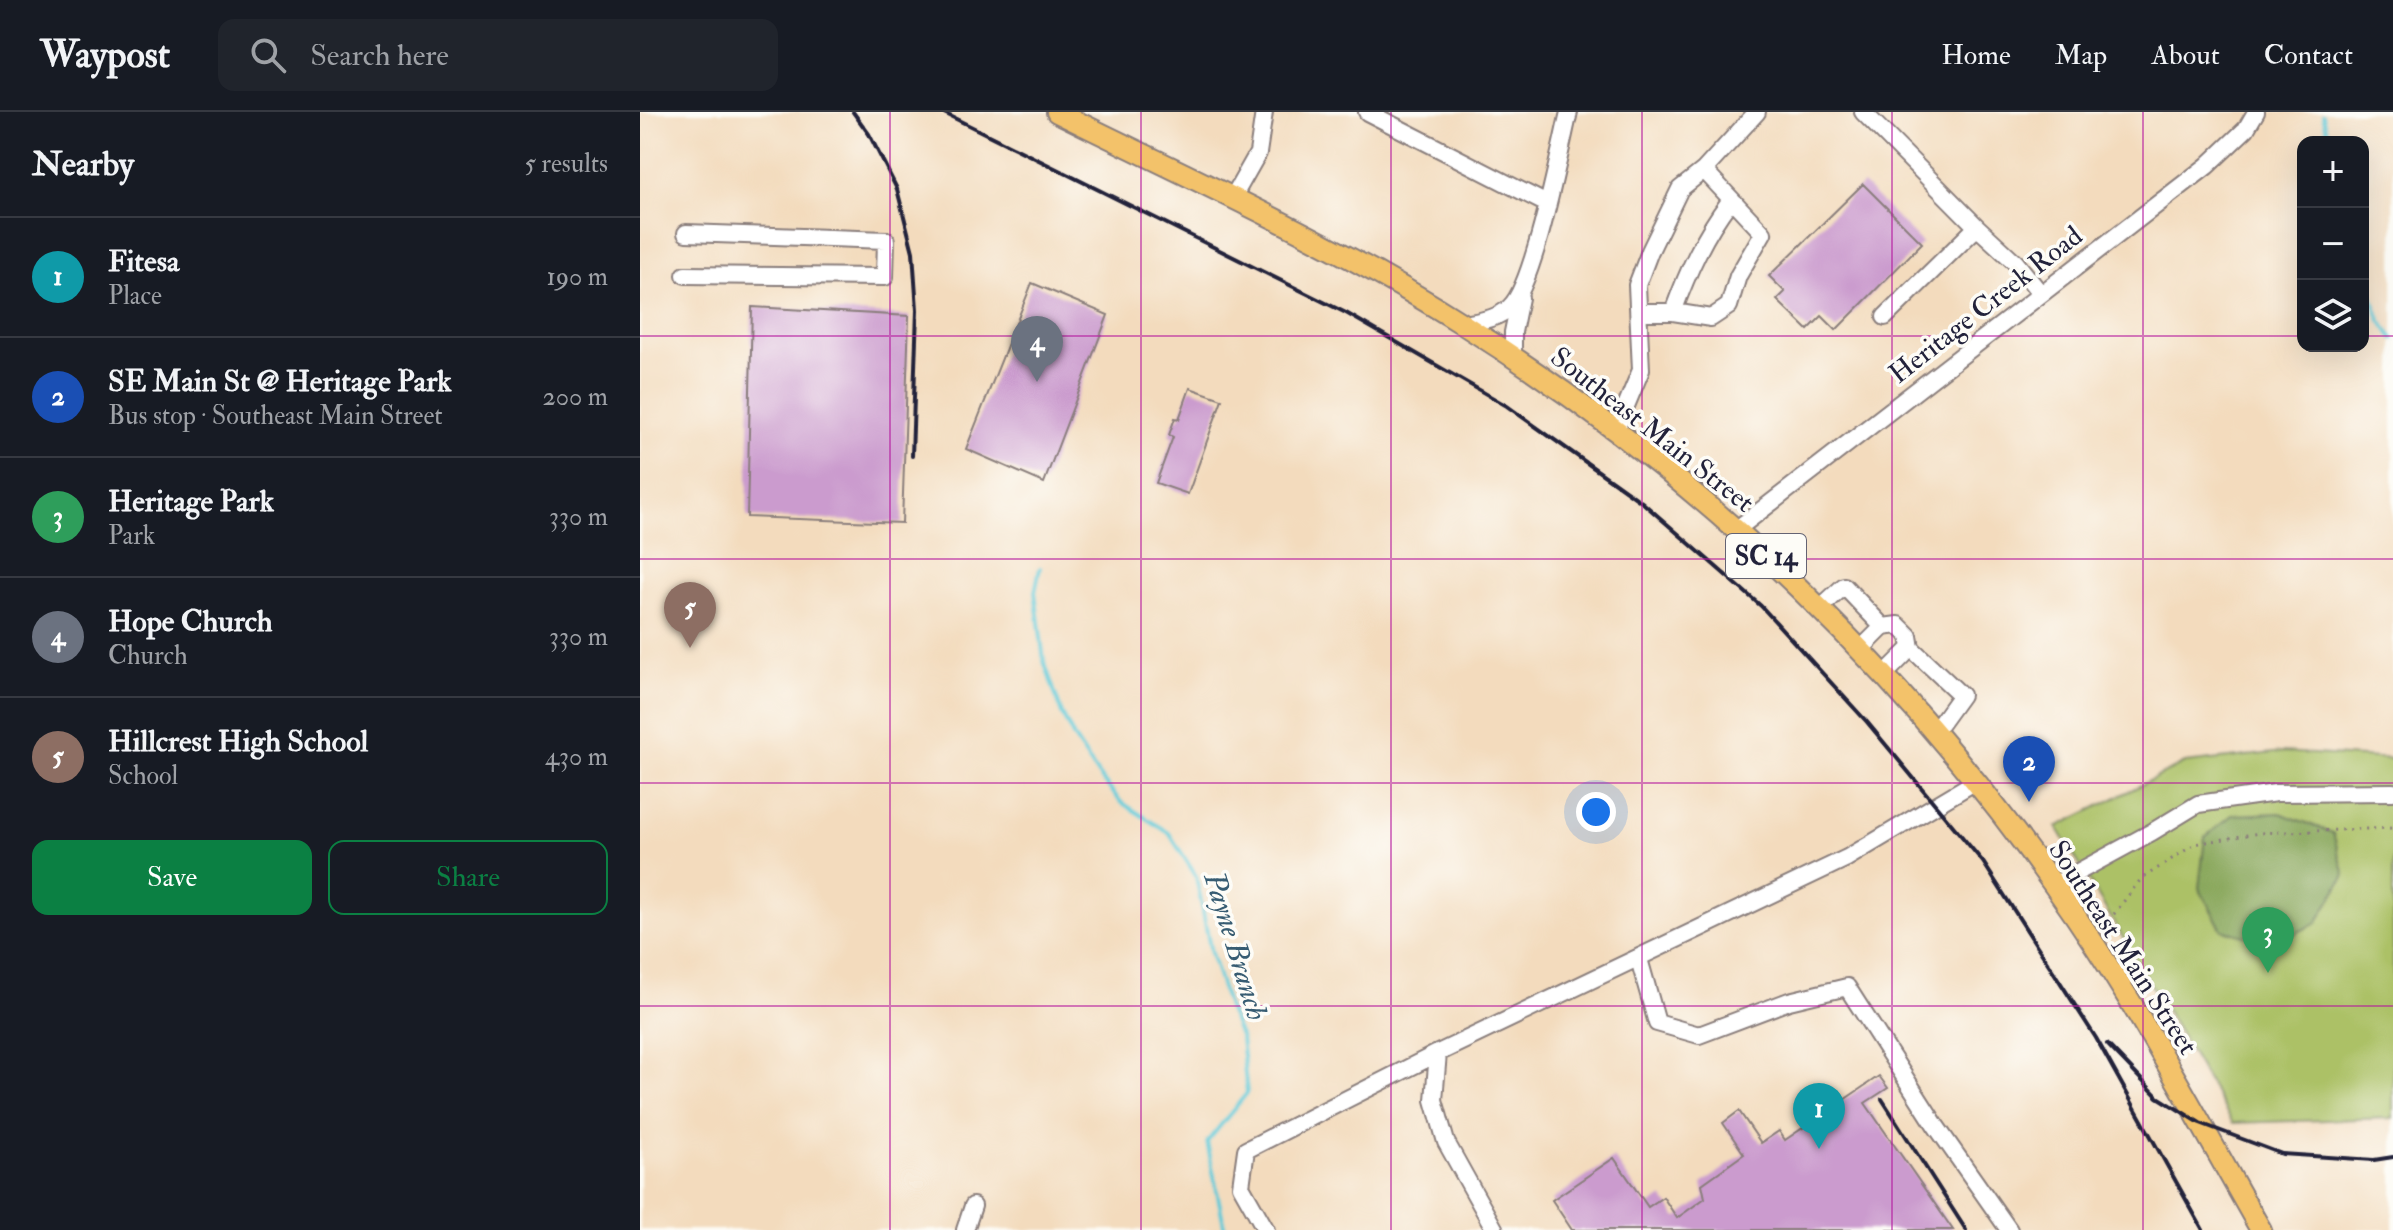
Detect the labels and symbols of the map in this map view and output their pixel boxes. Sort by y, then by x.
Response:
street label: Heritage Creek Road [1882,219,2090,392]
pin: 4 [1011,316,1063,382]
street label: Southeast Main Street [1543,340,1761,521]
road number: SC 14 [1726,534,1806,578]
pin: 5 [664,582,716,648]
pin: 2 [2003,736,2055,802]
your location [1576,792,1616,832]
street label: Southeast Main Street [2040,834,2205,1062]
water label: Payne Branch [1195,866,1276,1025]
pin: 3 [2242,907,2294,973]
pin: 1 [1793,1083,1845,1149]

